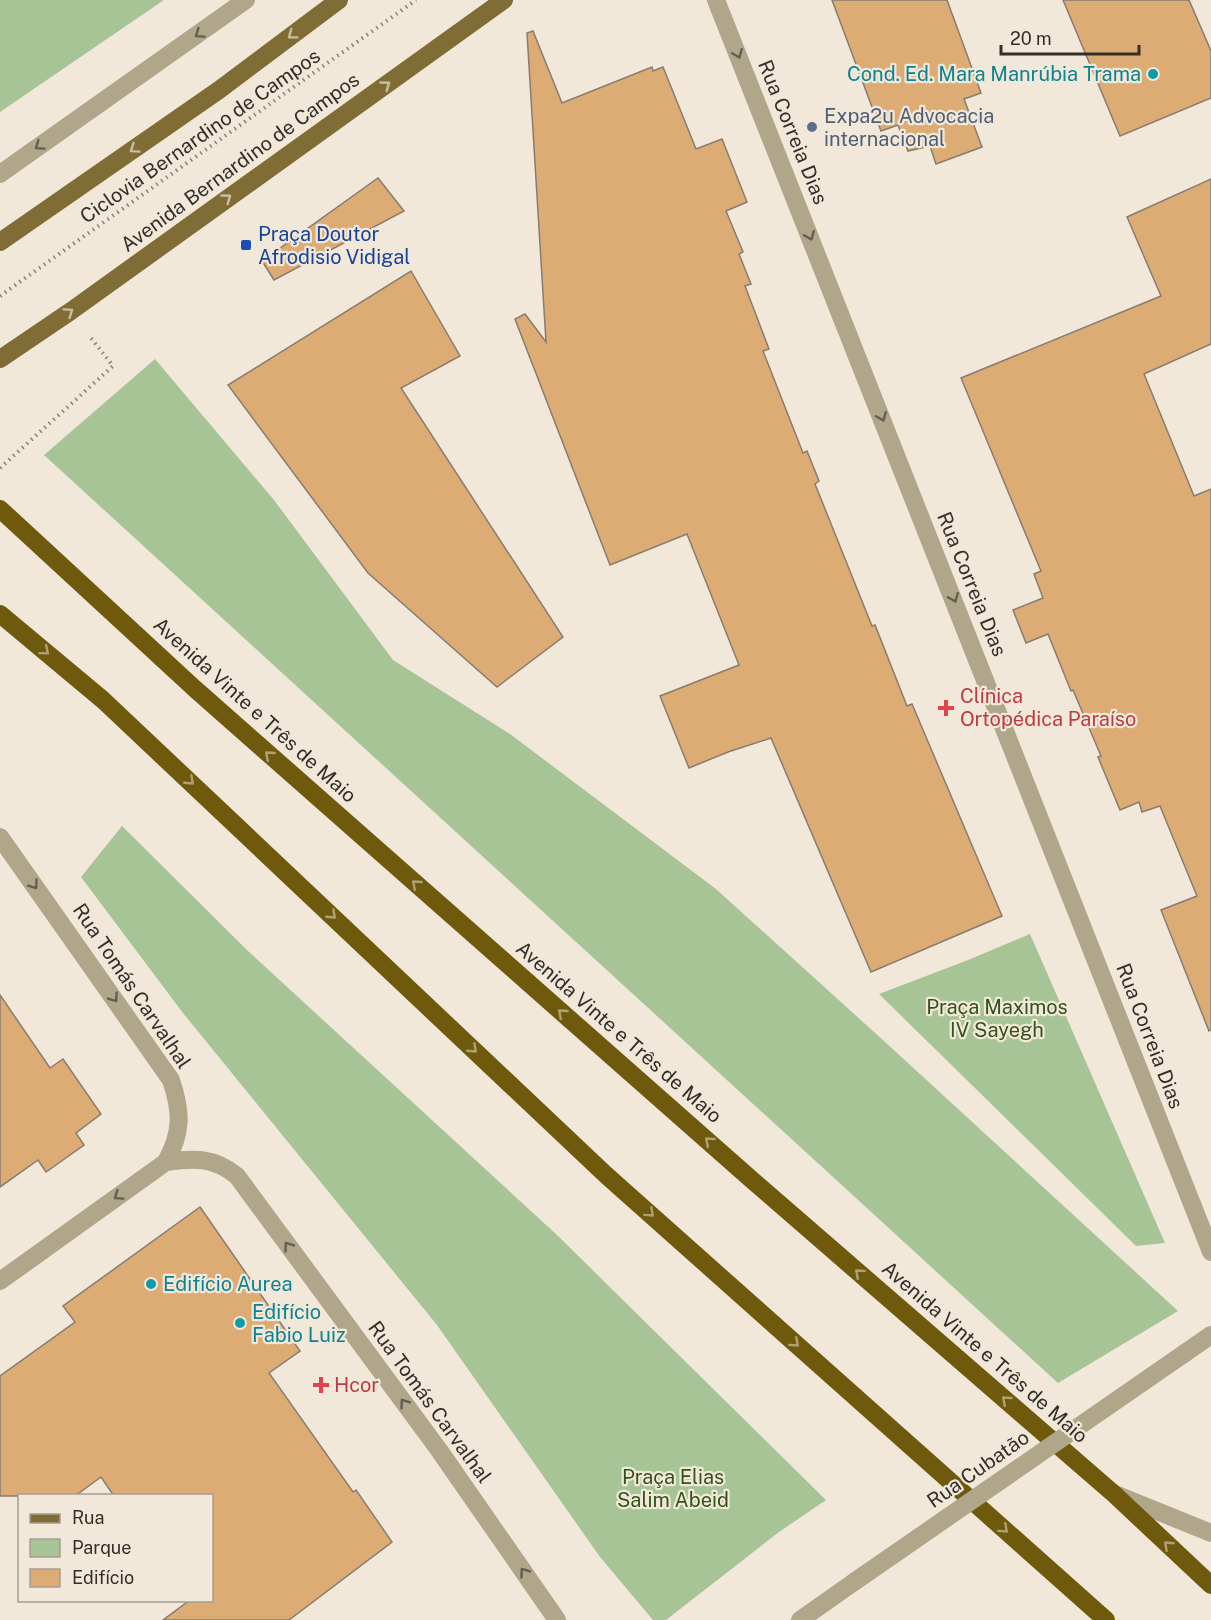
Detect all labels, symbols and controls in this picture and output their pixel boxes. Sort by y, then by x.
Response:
scale bar [1001,18,1139,56]
one-way arrow [194,27,205,38]
one-way arrow [288,28,299,39]
text: 20 m [1010,28,1052,49]
street label: Ciclovia Bernardino de Campos [75,44,325,228]
one-way arrow [731,48,743,59]
street label: Rua Correia Dias [753,56,833,208]
place label: Cond. Ed. Mara Manrúbia Trama [847,62,1141,86]
street label: Avenida Bernardino de Campos [116,67,364,257]
marker: Cond. Ed. Mara Manrúbia Trama [1146,67,1160,81]
one-way arrow [379,81,390,92]
place label: Expa2u Advocacia internacional [824,104,994,151]
marker: Expa2u Advocacia internacional [805,120,819,134]
one-way arrow [35,139,46,150]
one-way arrow [130,142,141,153]
one-way arrow [221,195,232,206]
place label: Praça Doutor Afrodisio Vidigal [258,222,410,269]
one-way arrow [803,229,815,240]
marker: Praça Doutor Afrodisio Vidigal [239,238,253,252]
one-way arrow [62,308,73,319]
one-way arrow [875,411,887,422]
street label: Rua Correia Dias [932,508,1012,660]
one-way arrow [947,592,959,603]
street label: Avenida Vinte e Três de Maio [149,612,361,808]
one-way arrow [38,644,49,655]
place label: Clínica Ortopédica Paraíso [960,684,1136,731]
marker: Clínica Ortopédica Paraíso [937,699,955,717]
one-way arrow [266,751,276,762]
one-way arrow [183,774,194,785]
one-way arrow [27,878,38,889]
one-way arrow [412,880,423,891]
street label: Rua Tomás Carvalhal [68,899,196,1073]
one-way arrow [325,908,335,919]
street label: Avenida Vinte e Três de Maio [511,936,727,1128]
street label: Rua Correia Dias [1111,960,1189,1112]
one-way arrow [107,991,118,1002]
park label: Praça Maximos IV Sayegh [926,995,1068,1042]
one-way arrow [558,1009,569,1020]
one-way arrow [467,1042,477,1053]
one-way arrow [704,1138,715,1149]
one-way arrow [114,1189,125,1200]
one-way arrow [643,1206,654,1217]
one-way arrow [284,1242,295,1253]
street label: Avenida Vinte e Três de Maio [877,1256,1093,1448]
one-way arrow [855,1269,866,1280]
place label: Edifício Aurea [163,1272,292,1296]
marker: Edifício Aurea [144,1277,158,1291]
place label: Edifício Fabio Luiz [252,1300,346,1347]
marker: Edifício Fabio Luiz [233,1316,247,1330]
street label: Rua Tomás Carvalhal [363,1316,497,1488]
one-way arrow [789,1336,799,1347]
place label: Hcor [334,1373,379,1397]
marker: Hcor [312,1376,330,1394]
one-way arrow [1002,1397,1013,1408]
one-way arrow [400,1399,411,1410]
street label: Rua Cubatão [922,1425,1034,1513]
park label: Praça Elias Salim Abeid [617,1465,729,1512]
legend [18,1494,213,1602]
text: Rua [72,1507,104,1528]
one-way arrow [997,1522,1008,1533]
text: Parque [72,1537,132,1558]
one-way arrow [1165,1541,1176,1552]
text: Edifício [72,1567,134,1588]
one-way arrow [520,1568,531,1579]

